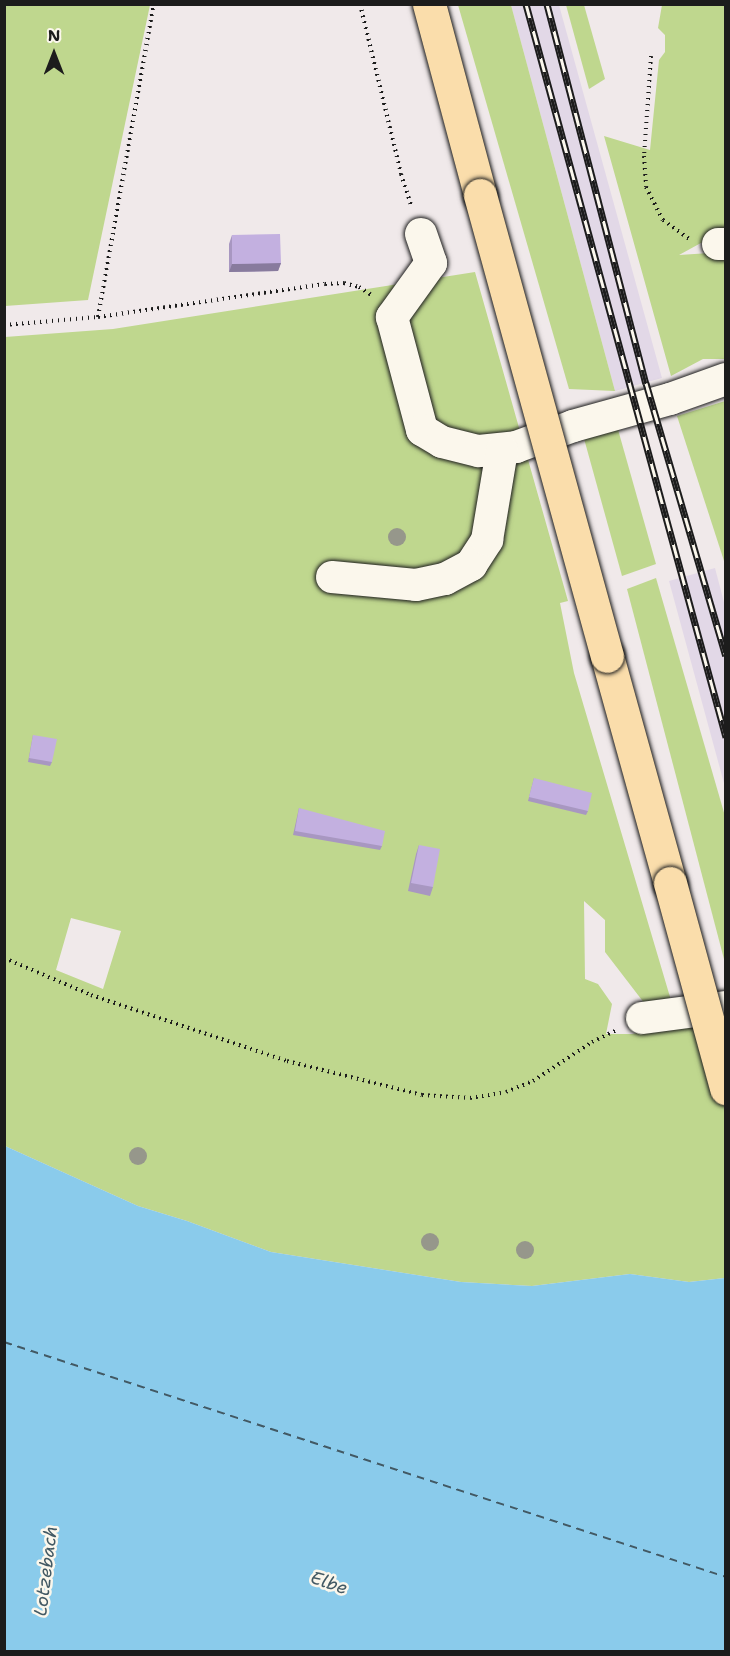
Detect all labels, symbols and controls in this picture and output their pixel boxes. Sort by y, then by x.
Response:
north arrow [24,24,84,84]
text: N [48,25,60,46]
water label: Lotzebach [30,1525,62,1617]
water label: Elbe [308,1567,350,1599]

